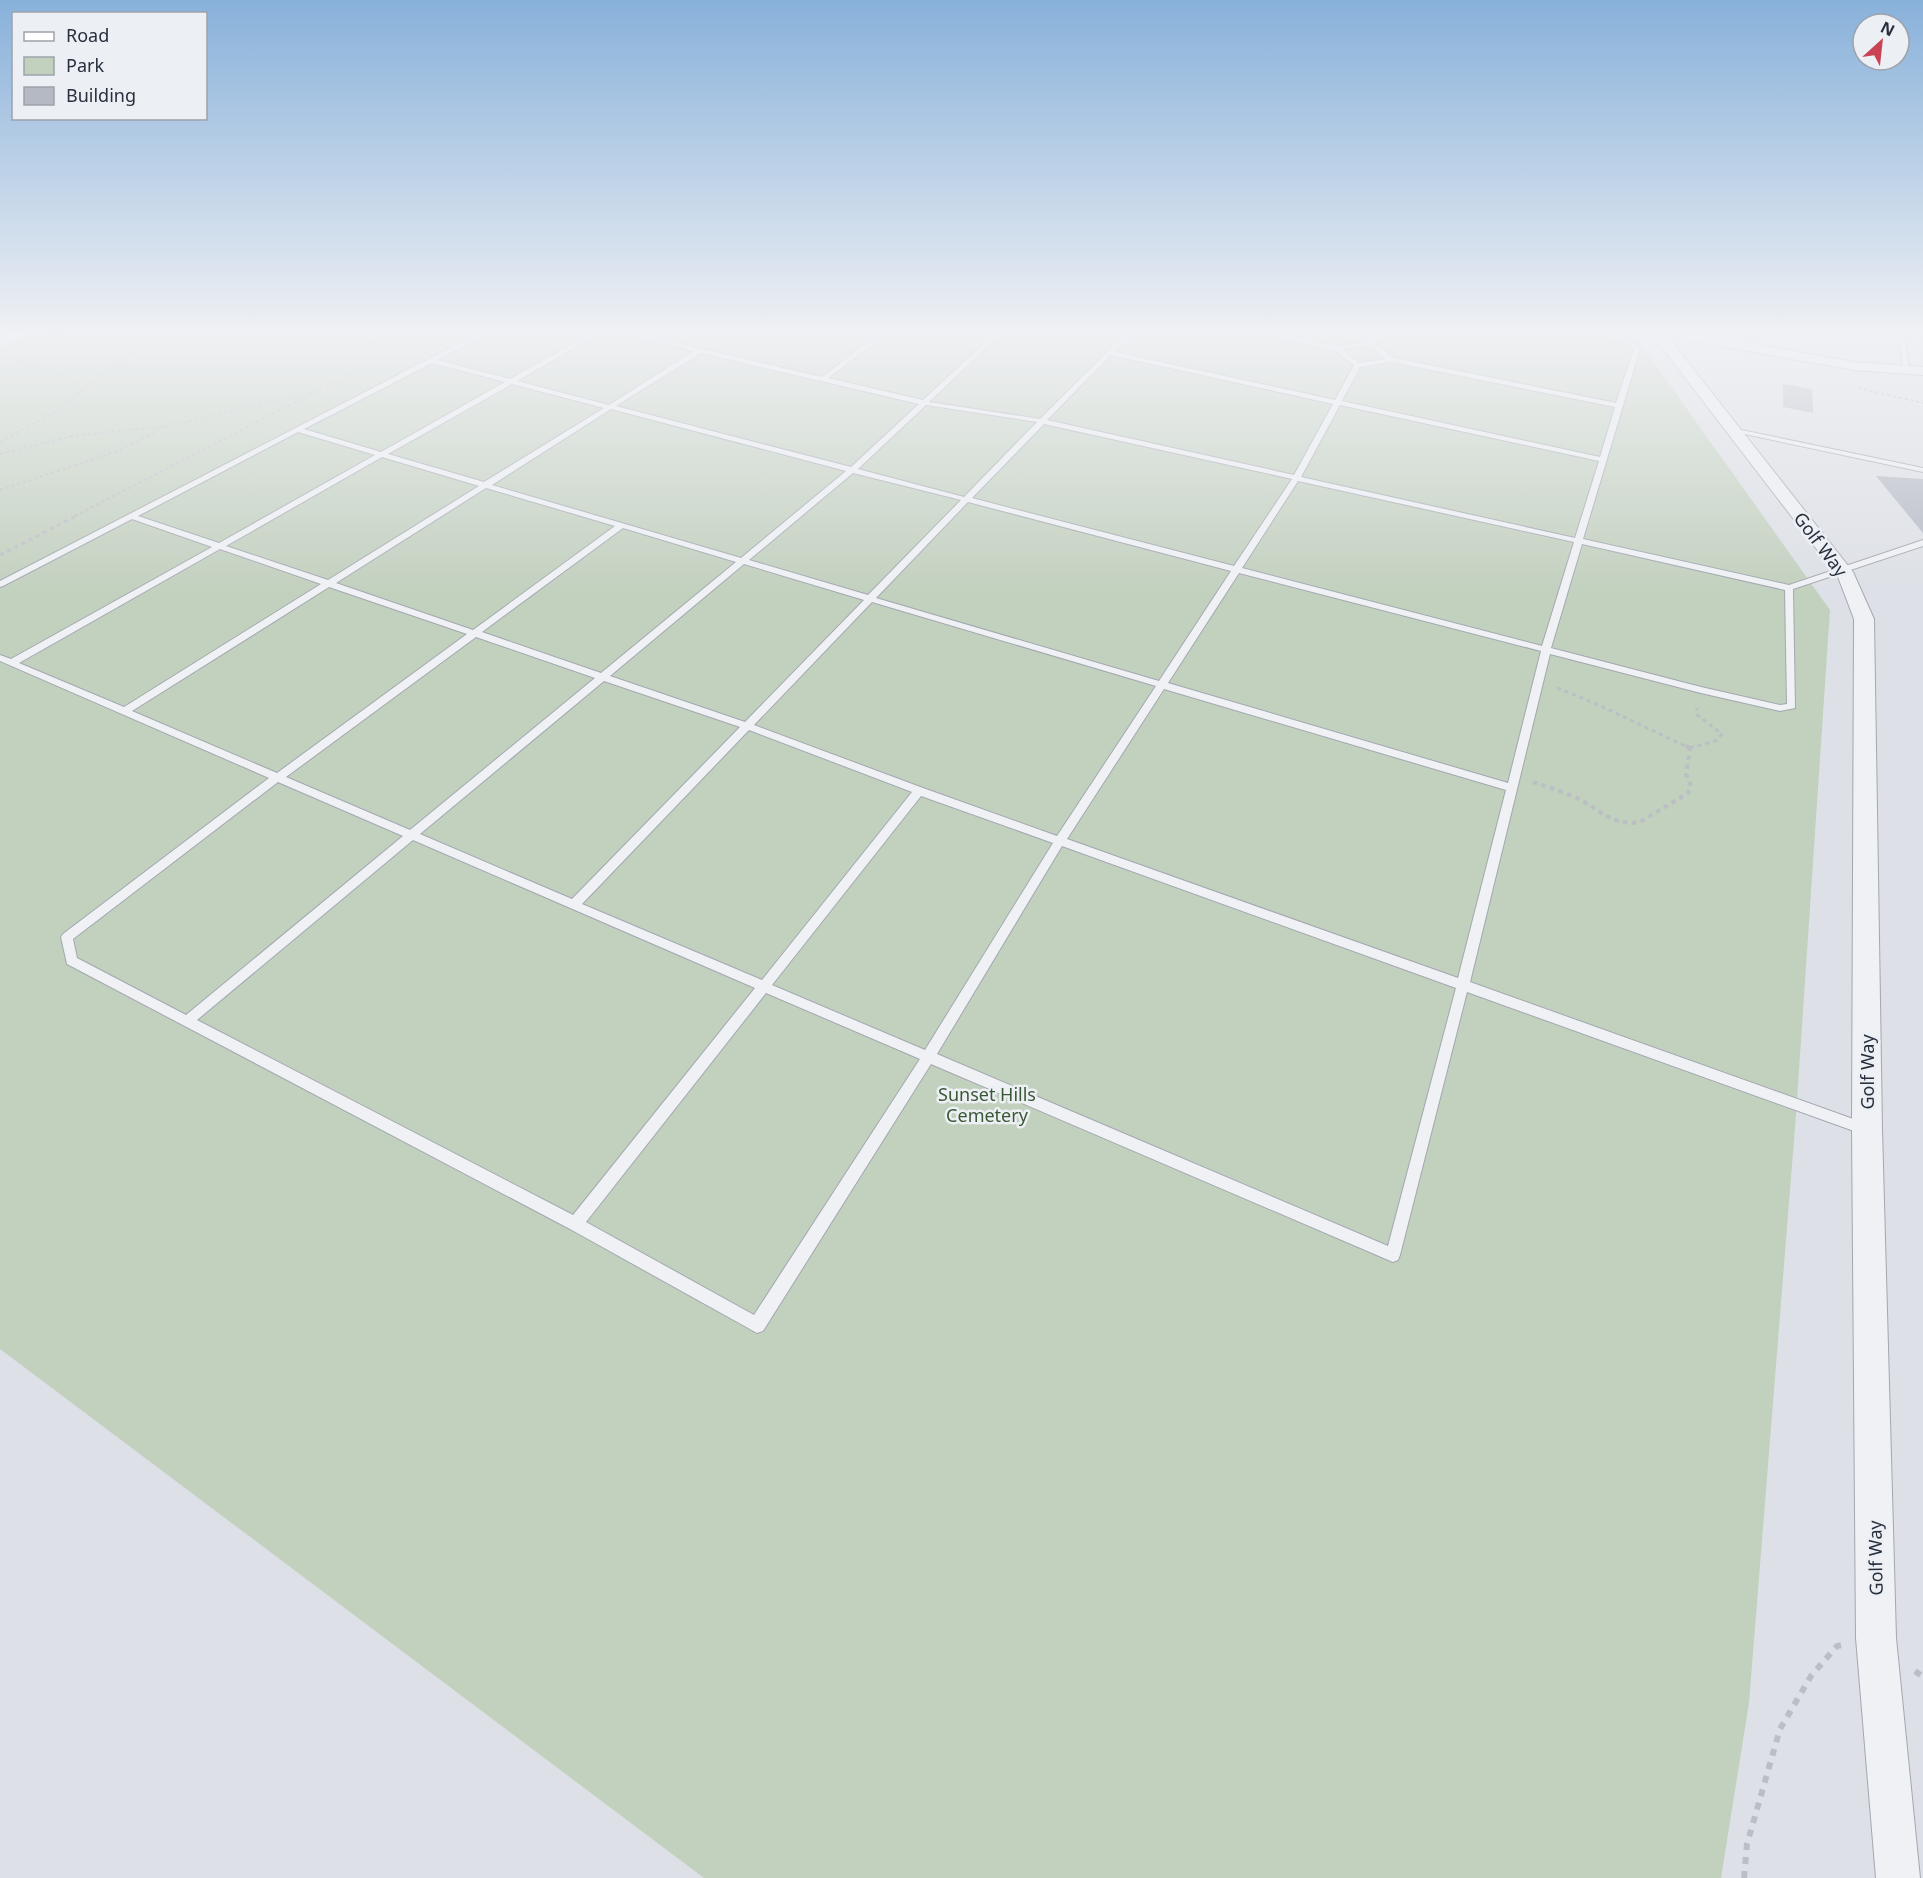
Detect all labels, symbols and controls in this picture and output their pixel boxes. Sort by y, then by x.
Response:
legend [12,12,207,120]
north arrow [1851,12,1911,72]
text: N [1877,16,1899,41]
text: Road [66,23,109,47]
text: Park [66,53,104,77]
text: Building [66,83,136,107]
street label: Golf Way [1789,507,1854,582]
street label: Golf Way [1855,1034,1879,1110]
park label: Sunset Hills Cemetery [938,1082,1036,1127]
street label: Golf Way [1862,1519,1888,1596]

